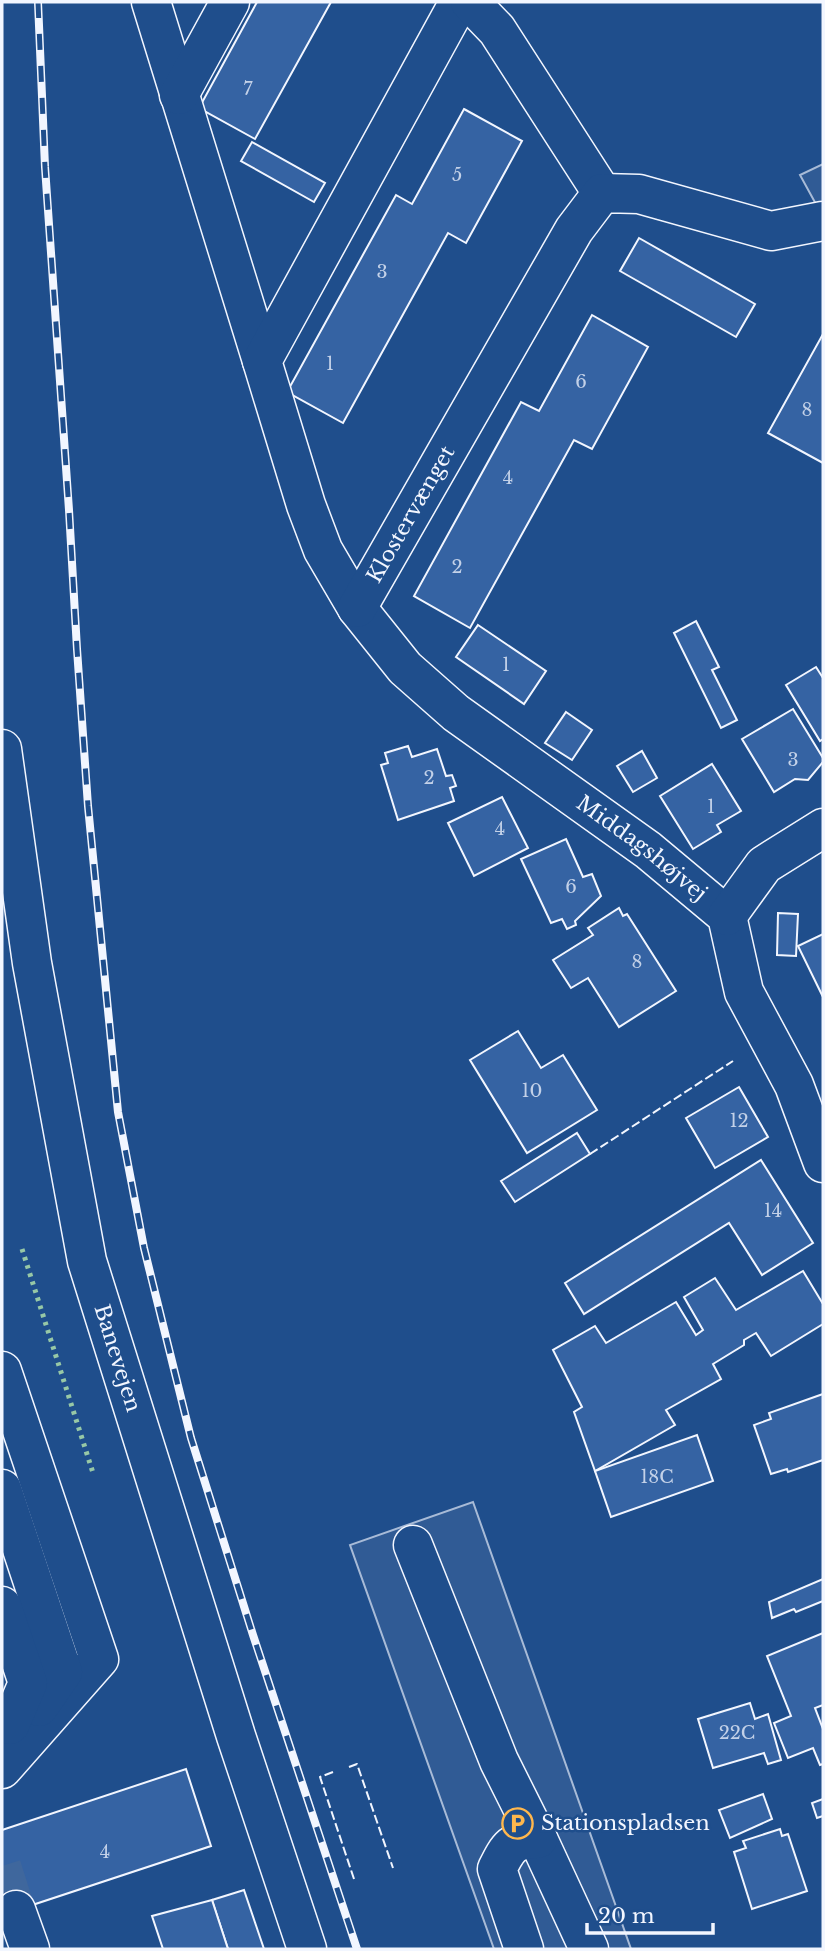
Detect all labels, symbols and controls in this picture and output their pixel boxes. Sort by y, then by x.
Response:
house number: 7 [243,78,253,100]
house number: 5 [452,164,462,186]
house number: 3 [376,261,388,283]
house number: 1 [326,353,334,375]
house number: 6 [575,371,587,393]
house number: 8 [802,399,812,421]
street label: Klostervænget [361,441,460,588]
house number: 4 [503,467,513,489]
house number: 2 [451,556,463,578]
house number: 1 [502,654,510,676]
house number: 3 [787,749,799,771]
house number: 2 [423,767,435,789]
street label: Middagshøjvej [571,790,712,907]
house number: 1 [707,796,715,818]
house number: 4 [495,818,505,840]
house number: 6 [565,876,577,898]
house number: 8 [632,951,642,973]
house number: 10 [522,1080,542,1102]
house number: 12 [729,1110,749,1132]
house number: 14 [764,1200,782,1222]
street label: Banevejen [88,1301,147,1415]
house number: 18C [640,1466,674,1488]
house number: 22C [719,1722,755,1744]
parking icon: Stationspladsen [501,1806,535,1840]
place label: Stationspladsen [541,1810,710,1836]
house number: 4 [100,1841,110,1863]
scale bar [587,1892,713,1936]
text: 20 m [598,1903,655,1929]

